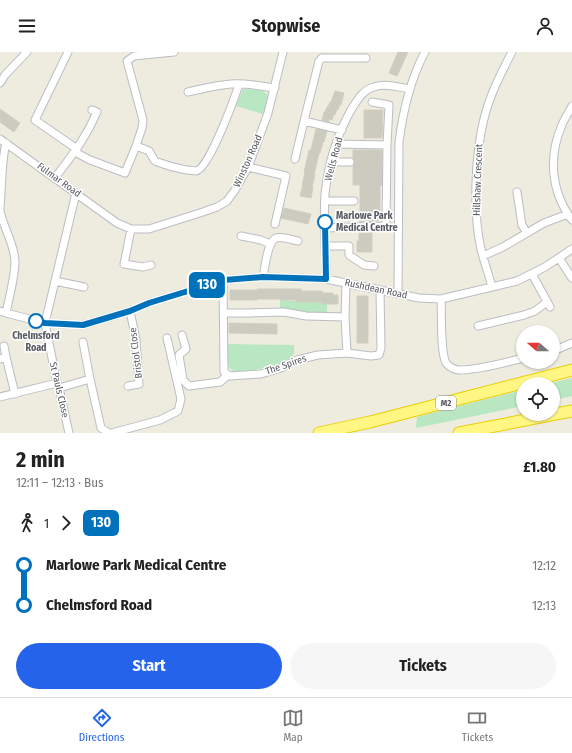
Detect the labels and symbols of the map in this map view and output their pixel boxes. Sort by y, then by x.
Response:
street label: Winston Road [231,133,265,189]
street label: Wells Road [322,136,346,182]
street label: Hillshaw Crescent [471,143,485,216]
street label: Fulmar Road [35,160,83,200]
place label: Marlowe Park Medical Centre [336,210,398,234]
marker: Marlowe Park Medical Centre [317,214,333,230]
line badge: 130 [184,272,230,298]
street label: Rushdean Road [344,277,408,301]
marker: Chelmsford Road [28,313,44,329]
north arrow [516,325,560,369]
street label: Bristol Close [127,327,145,379]
place label: Chelmsford Road [12,330,60,354]
street label: The Spires [264,352,308,378]
street label: St Pauls Close [47,361,71,419]
road number: M2 [436,396,456,410]

